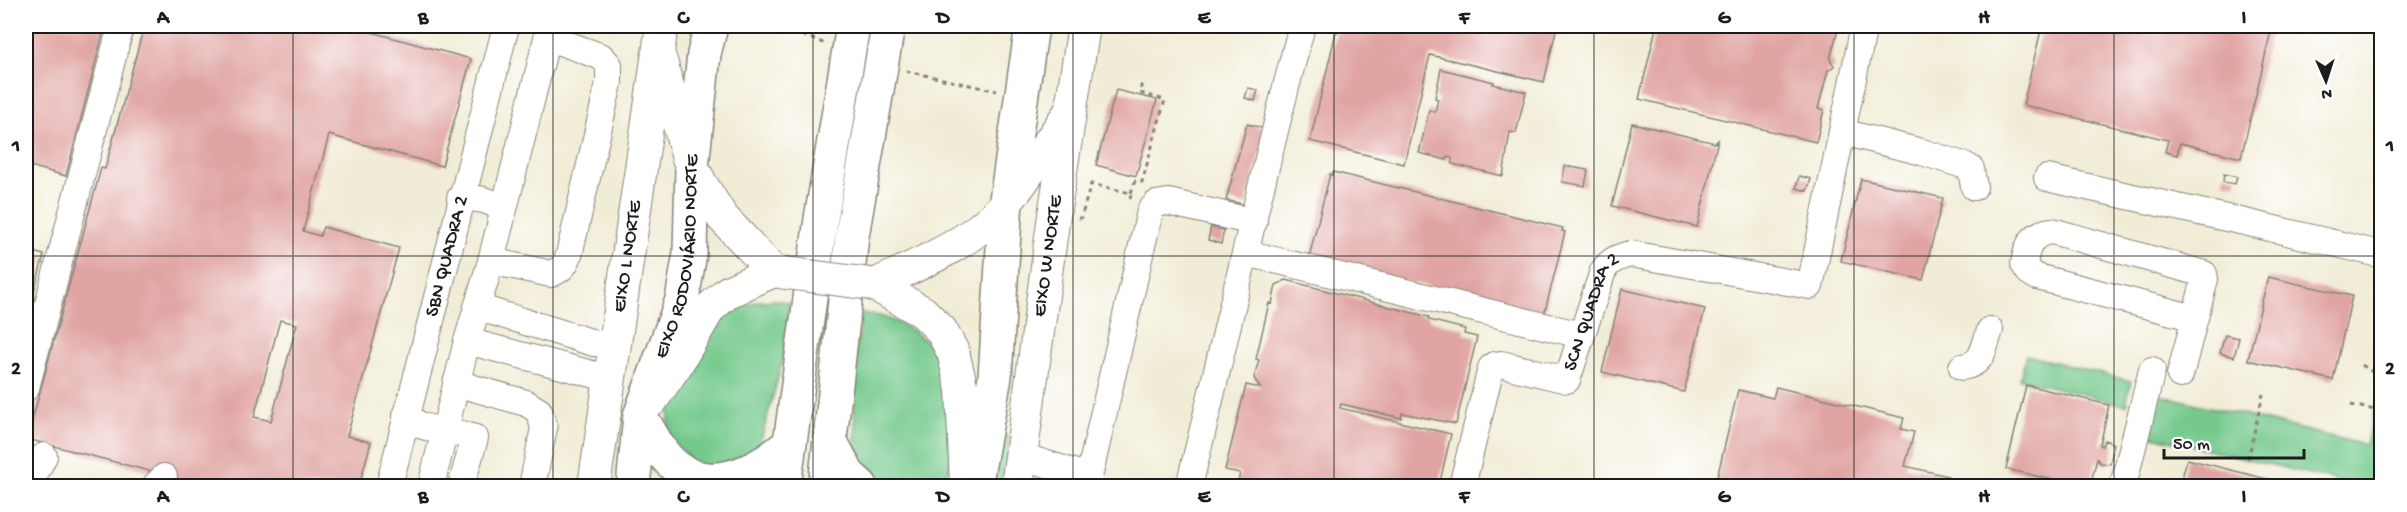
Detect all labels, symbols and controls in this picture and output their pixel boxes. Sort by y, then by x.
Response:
text: A [156,8,171,31]
text: B [417,8,429,31]
text: C [677,8,691,31]
text: D [934,8,950,31]
text: E [1198,8,1212,31]
text: F [1458,8,1471,31]
text: G [1718,8,1732,31]
text: H [1978,8,1990,31]
text: I [2242,8,2247,31]
north arrow [2296,51,2356,111]
text: N [2320,83,2332,102]
text: 1 [11,136,20,159]
text: 1 [2385,136,2394,159]
street label: EIXO RODOVIÁRIO NORTE [650,152,705,362]
street label: EIXO W NORTE [1029,192,1069,318]
street label: SBN QUADRA 2 [421,193,474,319]
street label: EIXO L NORTE [608,198,648,314]
street label: SCN QUADRA 2 [1559,248,1624,374]
text: 2 [11,359,21,382]
text: 2 [2385,359,2395,382]
scale bar [2164,422,2304,460]
text: 50 m [2173,435,2210,456]
text: A [156,487,171,510]
text: B [417,487,429,510]
text: C [677,487,691,510]
text: D [934,487,950,510]
text: E [1198,487,1212,510]
text: F [1458,487,1471,510]
text: G [1718,487,1732,510]
text: H [1978,487,1990,510]
text: I [2242,487,2247,510]

